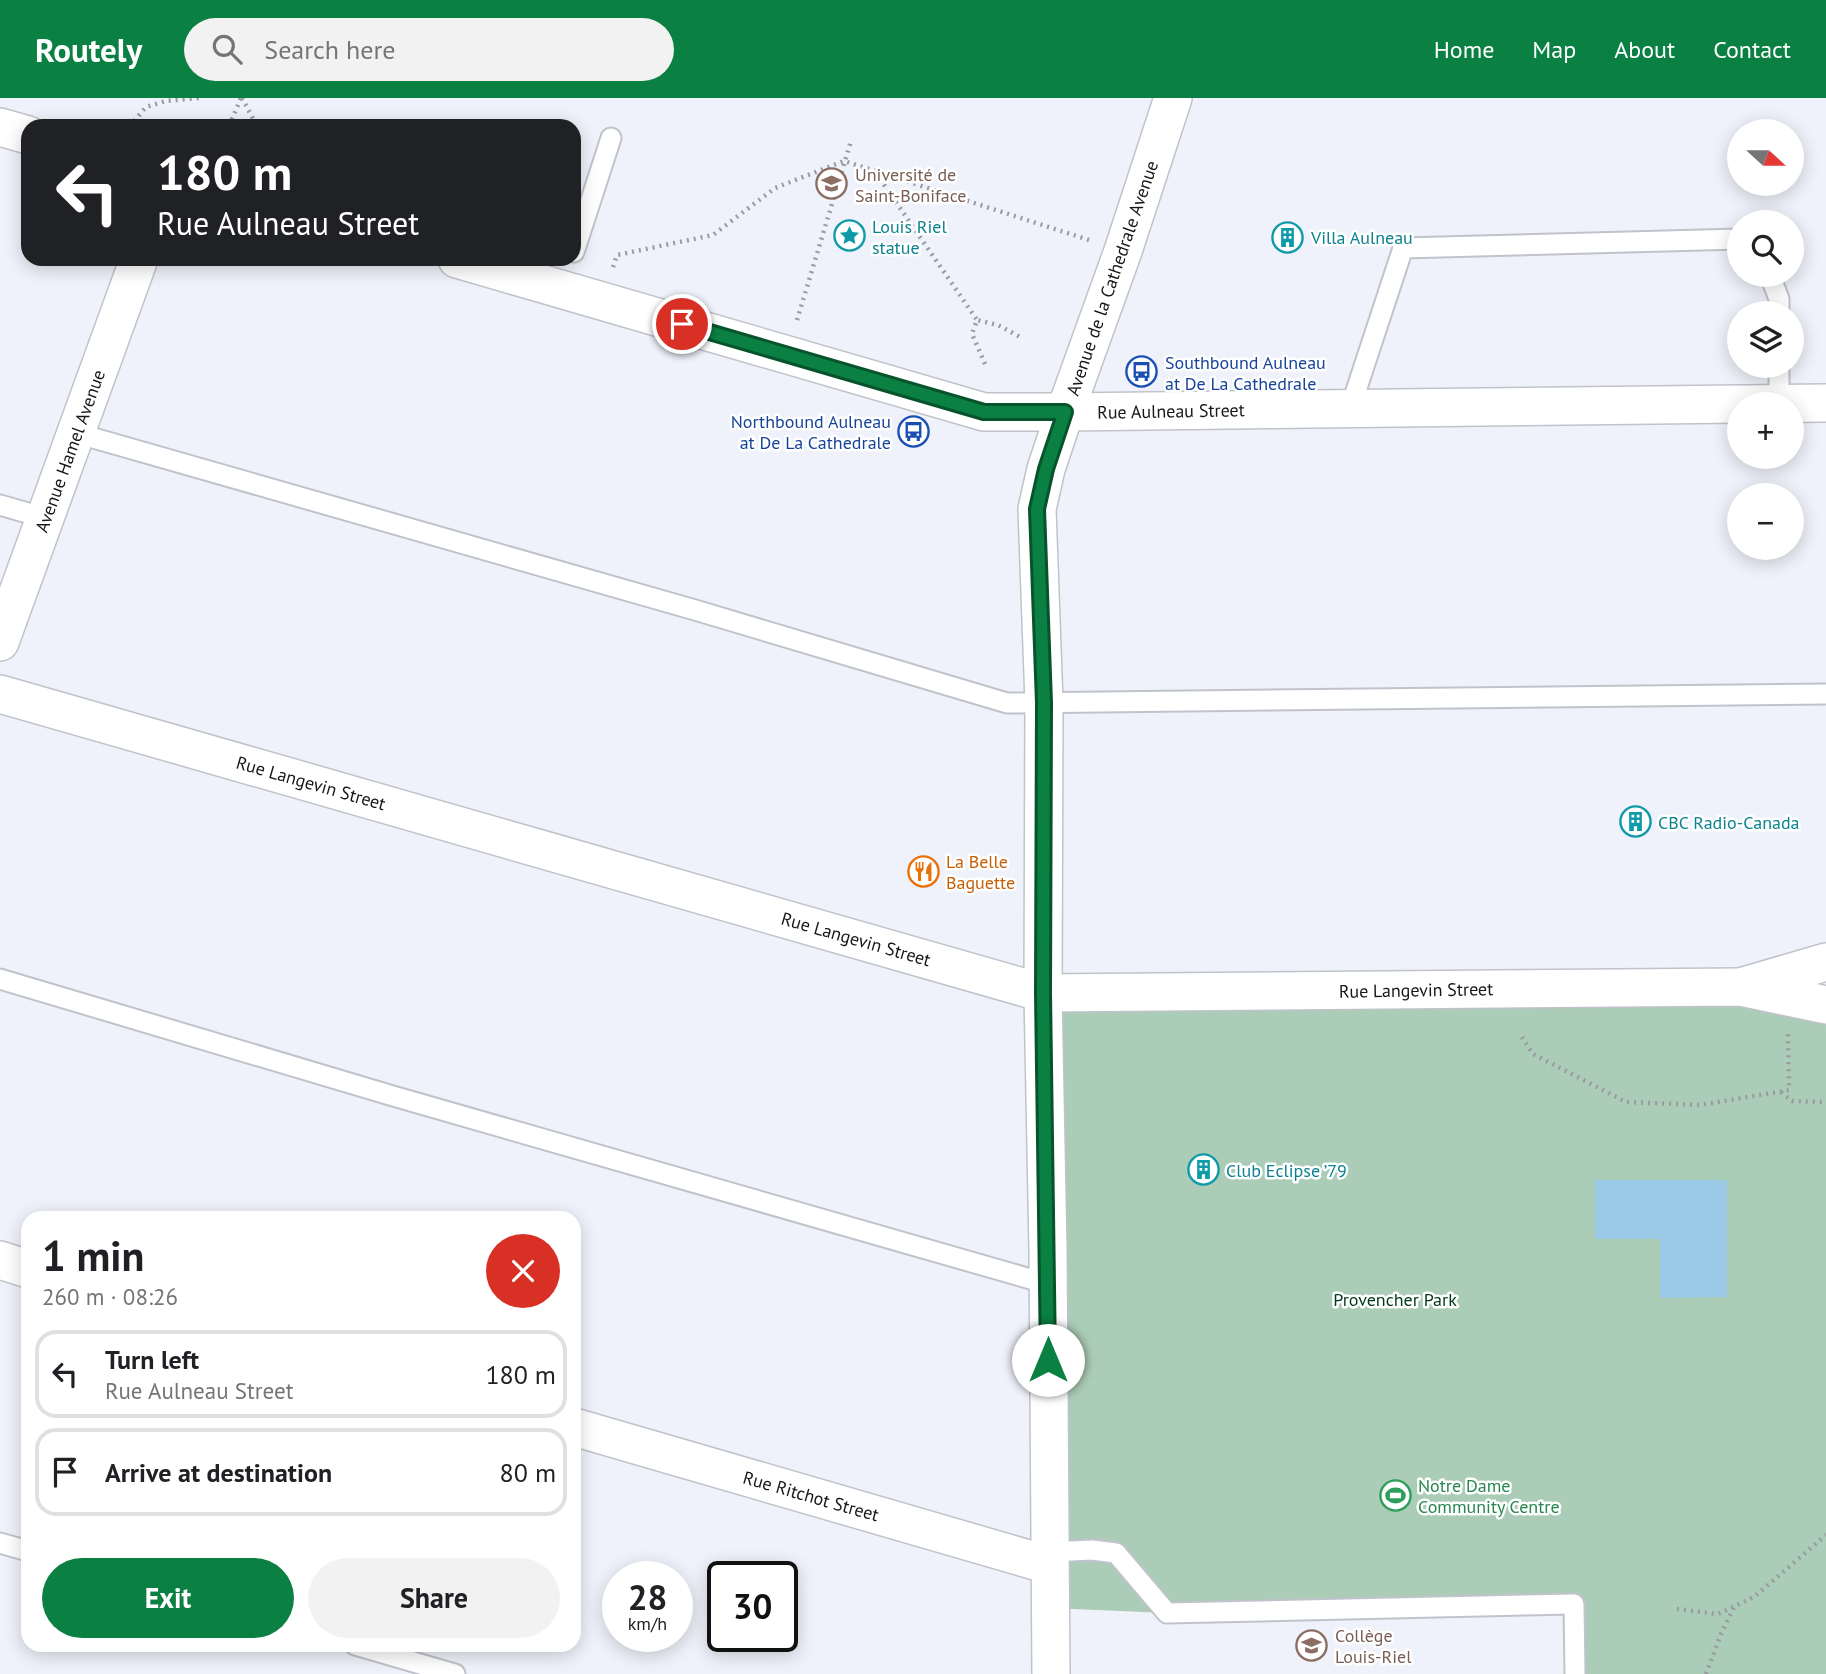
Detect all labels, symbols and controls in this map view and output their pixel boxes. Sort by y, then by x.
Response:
search box [184,18,674,81]
text: Routely [35,28,142,71]
icon: search [208,30,246,68]
text: Search here [264,33,395,66]
text: Home [1434,34,1494,65]
text: Map [1532,34,1576,65]
text: About [1614,34,1675,65]
text: Contact [1713,34,1791,65]
north arrow [1727,119,1804,196]
map controls [1727,119,1804,560]
text: 180 m [157,140,292,204]
icon: left [42,147,133,238]
street label: Avenue de la Cathedrale Avenue [1061,157,1163,399]
place label: Université de Saint-Boniface [855,163,967,207]
school or university icon: Université de Saint-Boniface [815,167,849,201]
text: Rue Aulneau Street [157,202,419,244]
button: search [1727,210,1804,287]
place label: Louis Riel statue [872,215,947,259]
place icon: Louis Riel statue [832,219,866,253]
building icon: Villa Aulneau [1271,220,1305,254]
place label: Villa Aulneau [1310,226,1413,249]
pin [652,294,712,354]
button: layers [1727,301,1804,378]
icon: arrive [663,305,701,343]
place label: Southbound Aulneau at De La Cathedrale [1165,351,1326,395]
bus stop icon: Southbound Aulneau at De La Cathedrale [1125,355,1159,389]
street label: Avenue Hamel Avenue [30,366,110,536]
button: + [1727,392,1804,469]
street label: Rue Aulneau Street [1097,398,1245,424]
place label: Northbound Aulneau at De La Cathedrale [731,410,891,454]
bus stop icon: Northbound Aulneau at De La Cathedrale [897,414,931,448]
button: − [1727,483,1804,560]
street label: Rue Langevin Street [234,751,388,815]
building icon: CBC Radio-Canada [1618,805,1652,839]
place label: CBC Radio-Canada [1658,811,1800,834]
place label: La Belle Baguette [946,850,1015,894]
restaurant icon: La Belle Baguette [906,854,940,888]
street label: Rue Langevin Street [779,907,933,971]
street label: Rue Langevin Street [1339,977,1493,1003]
building icon: Club Eclipse ’79 [1186,1153,1220,1187]
place label: Club Eclipse ’79 [1226,1159,1347,1182]
text: 1 min [42,1228,144,1283]
button: close [486,1234,560,1308]
text: 260 m · 08:26 [42,1282,178,1311]
park label: Provencher Park [1333,1288,1457,1311]
position arrow [1011,1323,1085,1397]
text: Turn left [105,1343,199,1376]
icon: left [46,1355,84,1393]
text: 180 m [485,1358,556,1391]
text: Rue Aulneau Street [105,1376,293,1405]
icon: arrive [46,1453,84,1491]
text: Arrive at destination [105,1456,332,1489]
text: 80 m [500,1456,556,1489]
street label: Rue Ritchot Street [740,1466,882,1526]
place label: Notre Dame Community Centre [1418,1474,1560,1518]
sports icon: Notre Dame Community Centre [1378,1478,1412,1512]
button: Exit [42,1558,294,1638]
button: Share [308,1558,560,1638]
speed limit sign: 30 [707,1561,798,1652]
text: 28 [628,1574,667,1620]
text: km/h [628,1612,667,1635]
place label: Collège Louis-Riel [1335,1624,1412,1668]
school or university icon: Collège Louis-Riel [1295,1628,1329,1662]

